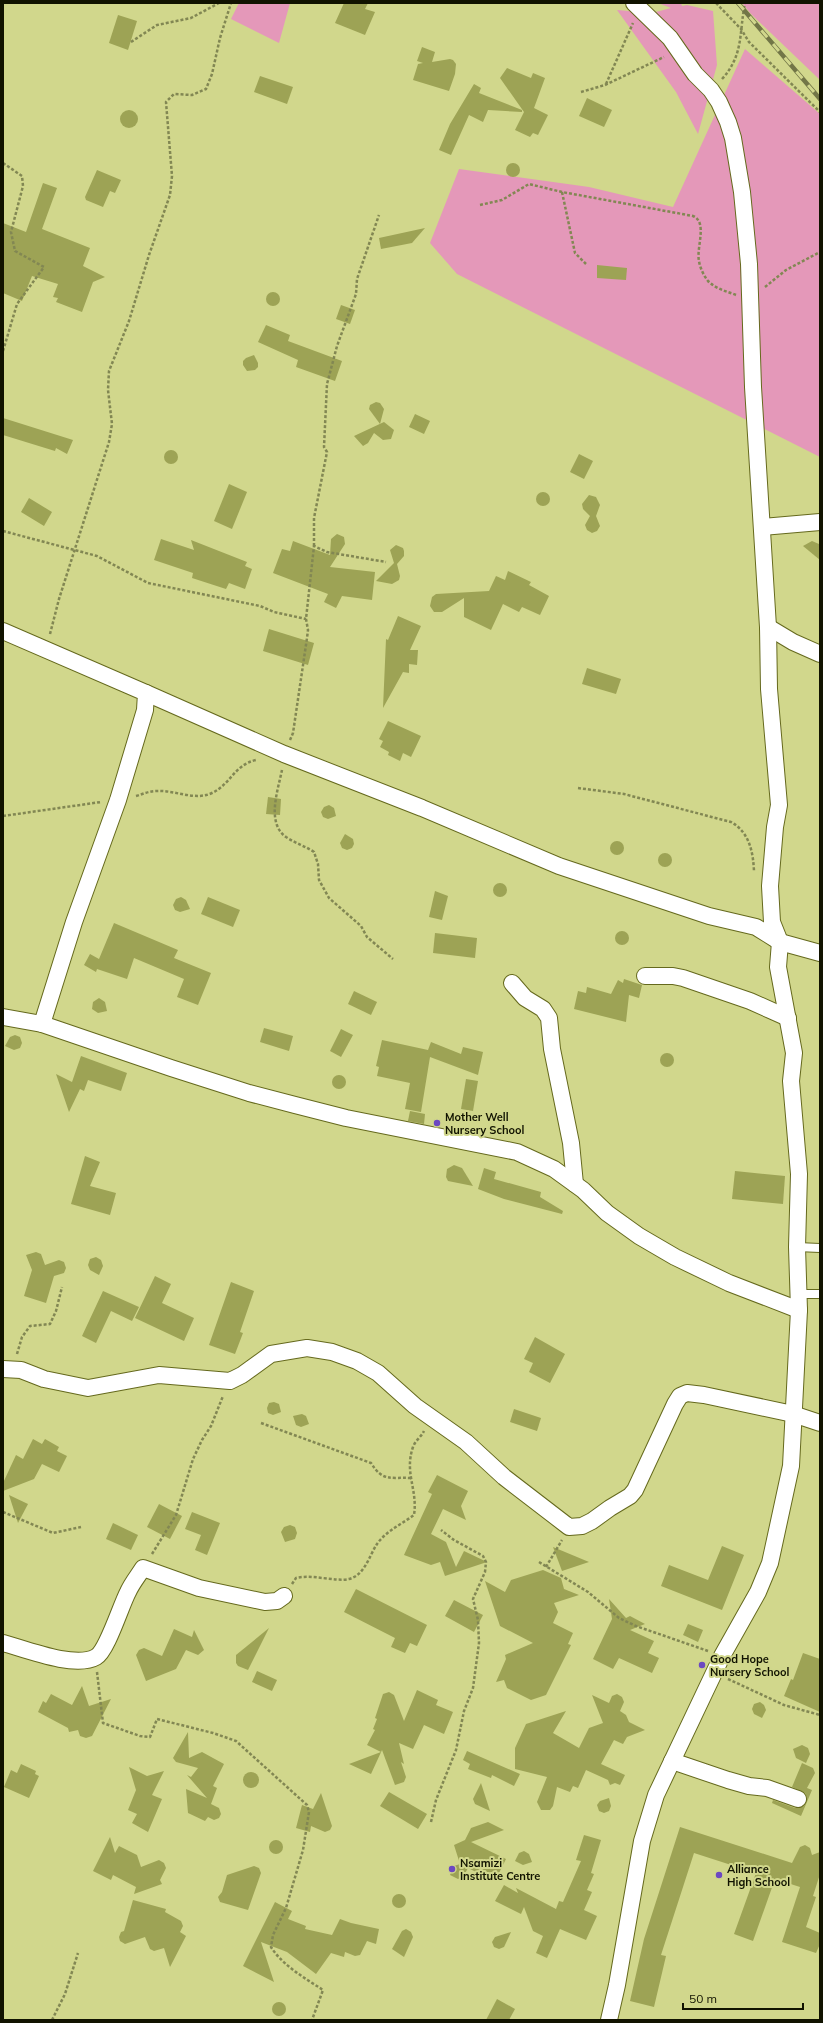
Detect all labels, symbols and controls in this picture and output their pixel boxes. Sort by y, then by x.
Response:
place label: Mother Well Nursery School [445,1110,525,1137]
marker: Mother Well Nursery School [432,1118,442,1128]
place label: Good Hope Nursery School [710,1652,790,1679]
marker: Good Hope Nursery School [697,1660,707,1670]
place label: Nsamizi Institute Centre [460,1856,540,1883]
place label: Alliance High School [727,1862,790,1889]
marker: Nsamizi Institute Centre [447,1864,457,1874]
marker: Alliance High School [714,1870,724,1880]
scale bar [683,1985,803,2011]
text: 50 m [689,1991,717,2006]

